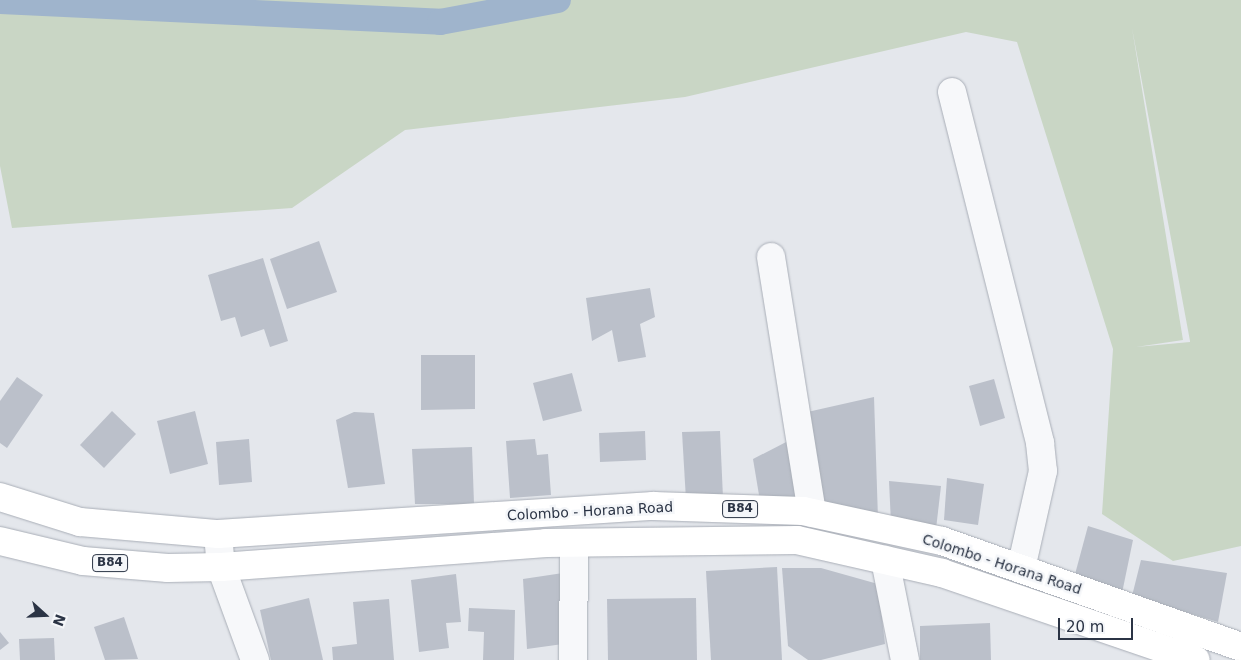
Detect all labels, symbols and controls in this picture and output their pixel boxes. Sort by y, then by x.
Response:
street label: Colombo - Horana Road [507,498,673,524]
road number: B84 [721,499,759,518]
street label: Colombo - Horana Road [920,530,1084,598]
road number: B84 [91,554,129,572]
north arrow [20,590,70,640]
scale bar [1061,608,1136,640]
text: N [50,612,69,628]
text: 20 m [1066,618,1104,636]

